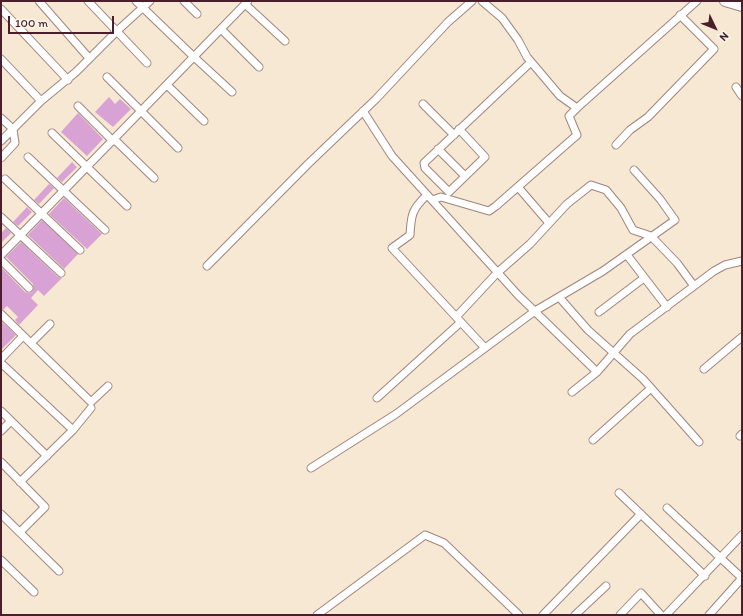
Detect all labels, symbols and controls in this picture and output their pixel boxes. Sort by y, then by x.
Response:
scale bar [10,8,116,34]
north arrow [695,8,735,48]
text: 100 m [15,16,48,30]
text: N [717,29,731,44]

